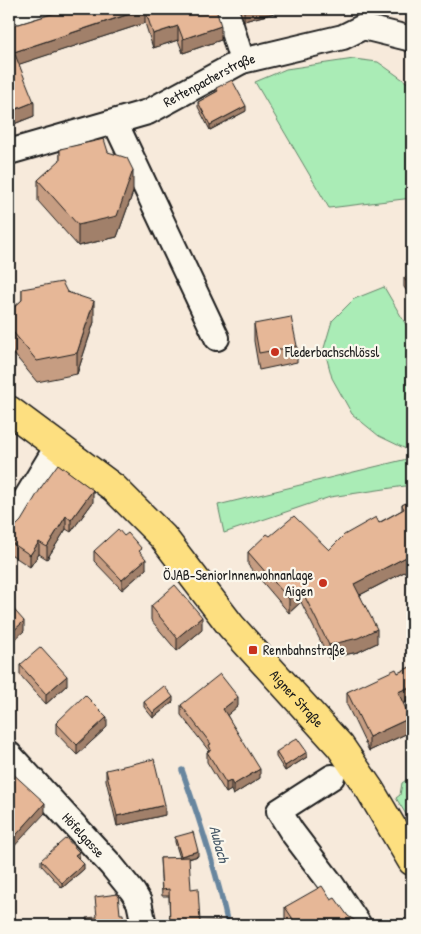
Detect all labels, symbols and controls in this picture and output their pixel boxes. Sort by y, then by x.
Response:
street label: Rettenpacherstraße [160,48,257,111]
place label: Flederbachschlössl [284,342,379,361]
marker: Flederbachschlössl [269,346,281,358]
place label: ÖJAB-SeniorInnenwohnanlage Aigen [163,565,313,601]
marker: ÖJAB-SeniorInnenwohnanlage Aigen [317,577,329,589]
place label: Rennbahnstraße [263,640,346,660]
marker: Rennbahnstraße [247,644,259,656]
street label: Aigner Straße [266,665,329,731]
street label: Höfelgasse [58,808,110,862]
water label: Aubach [204,823,235,866]

